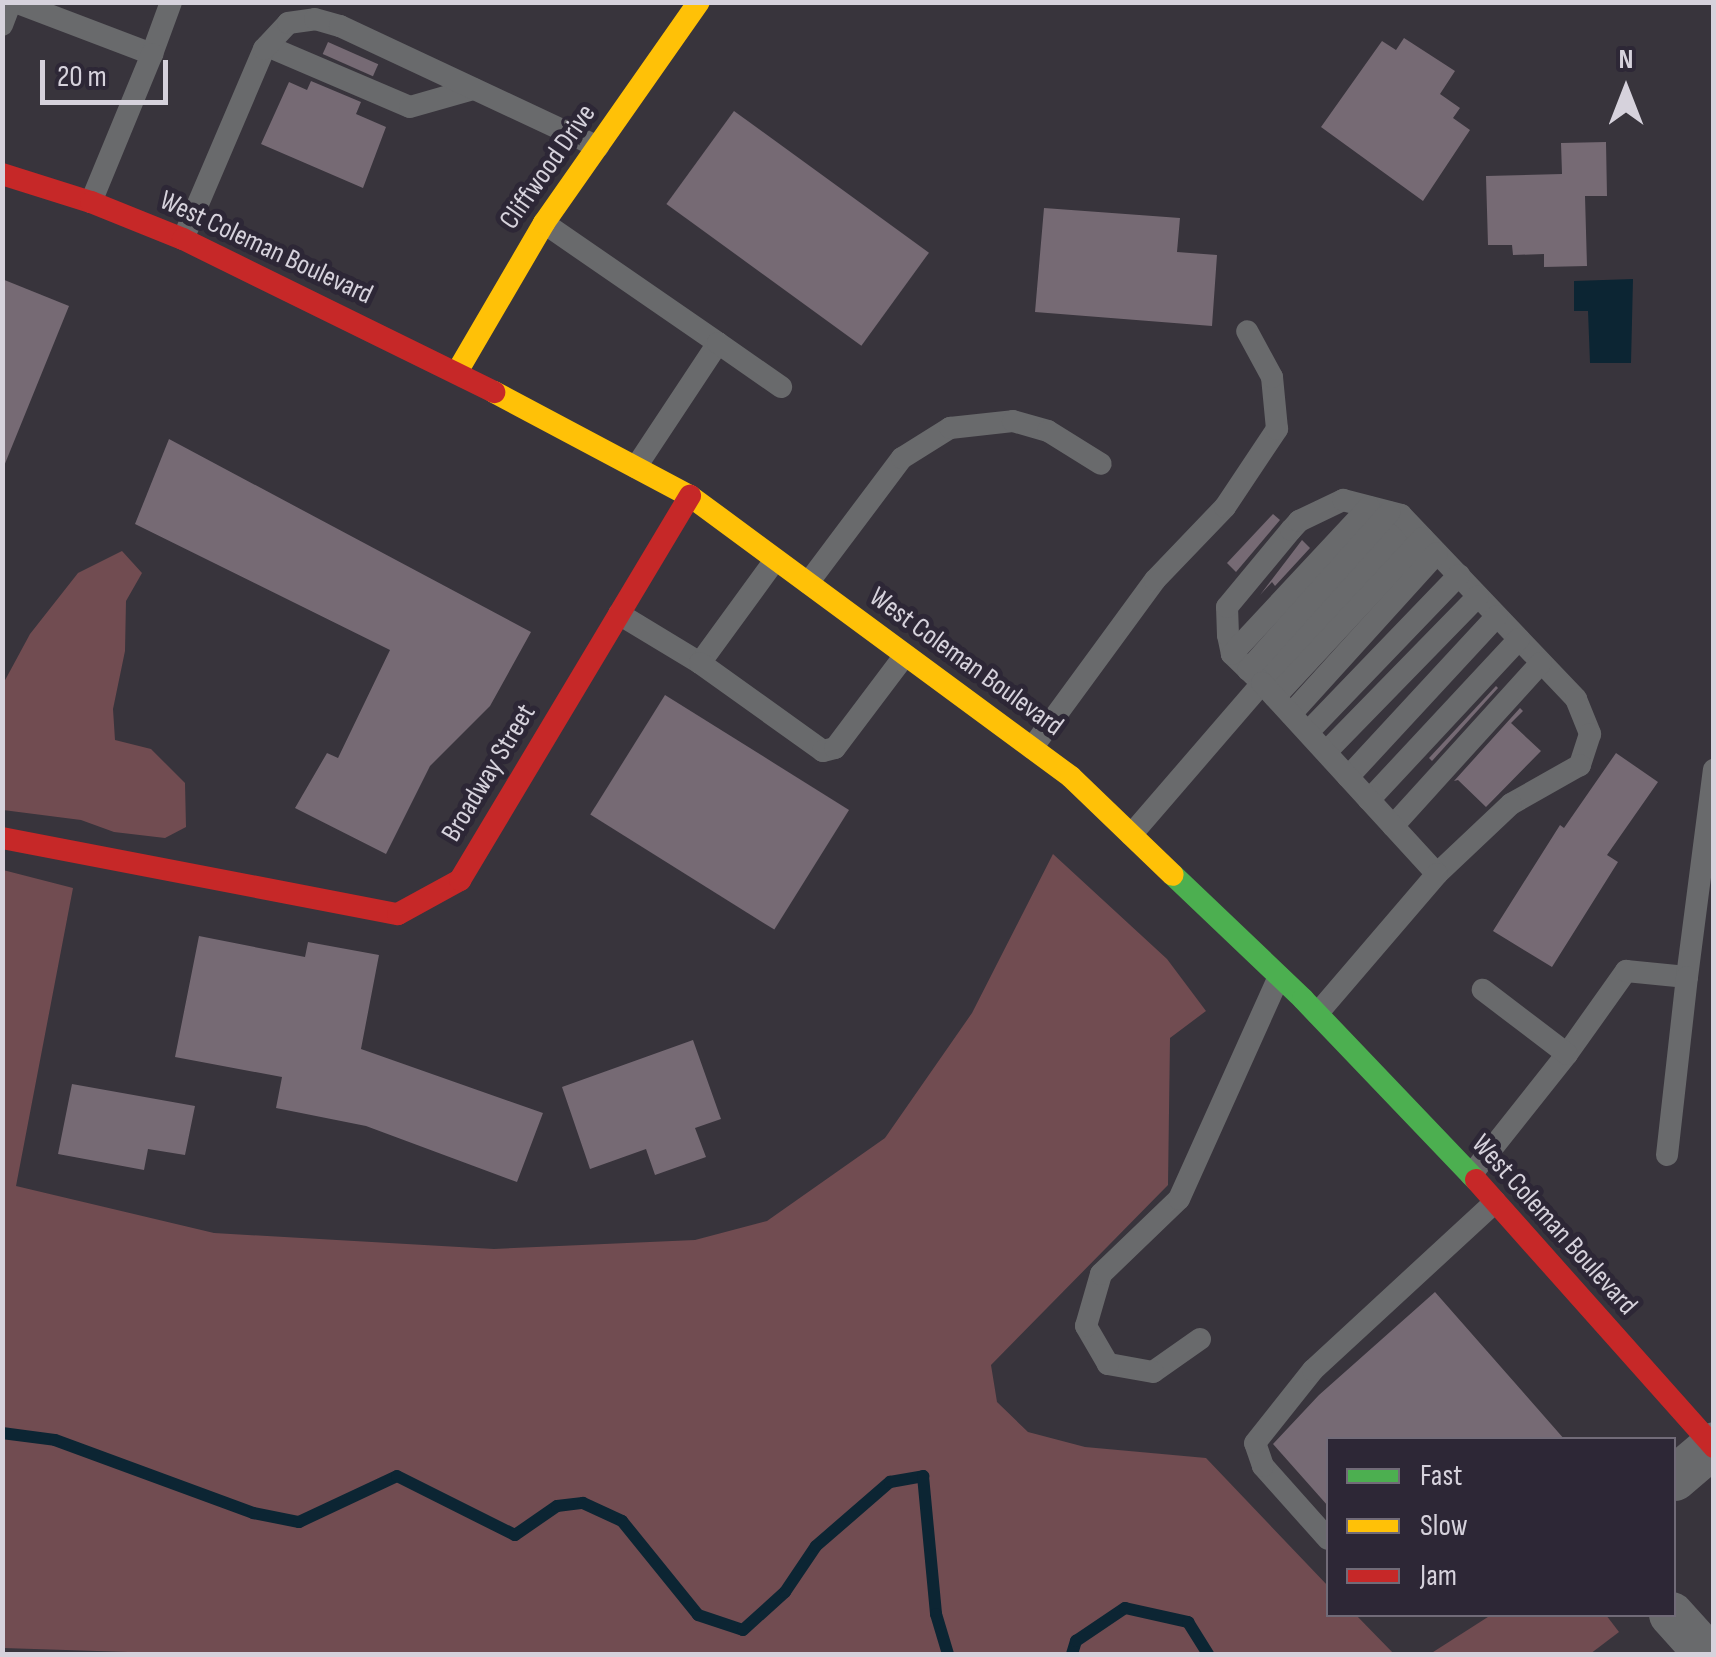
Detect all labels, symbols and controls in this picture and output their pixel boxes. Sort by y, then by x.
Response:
scale bar [45,40,172,102]
north arrow [1576,40,1676,140]
text: N [1619,43,1633,76]
text: 20 m [57,59,107,95]
street label: Cliffwood Drive [493,98,603,236]
street label: West Coleman Boulevard [154,184,378,312]
street label: West Coleman Boulevard [863,580,1069,744]
street label: Broadway Street [435,698,543,848]
street label: West Coleman Boulevard [1464,1128,1644,1322]
legend [1326,1437,1676,1617]
text: Fast [1420,1458,1462,1494]
text: Slow [1420,1508,1468,1544]
text: Jam [1420,1558,1457,1594]

